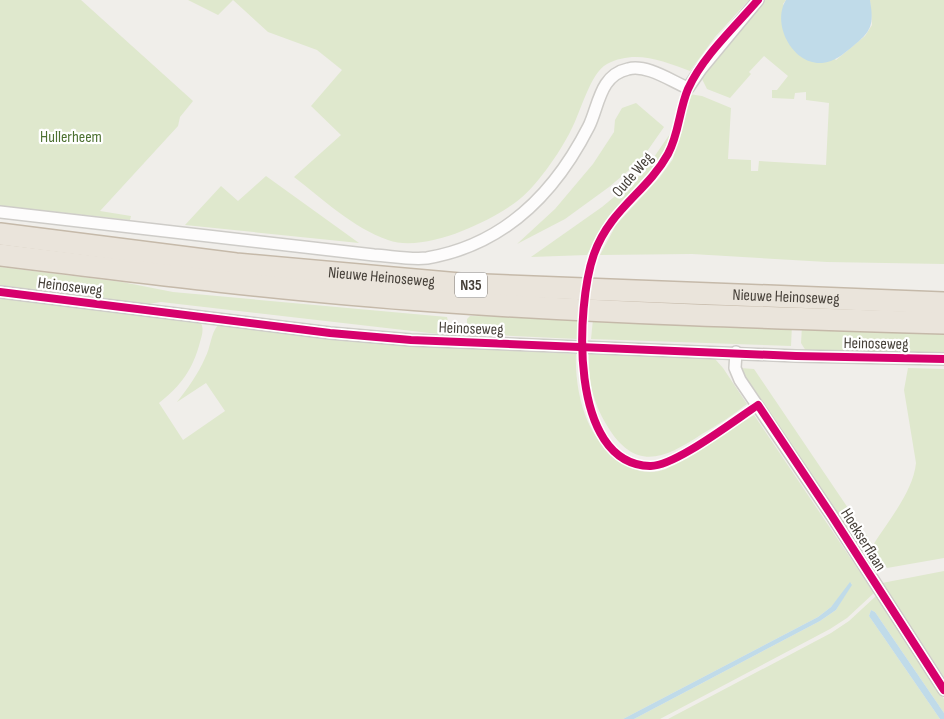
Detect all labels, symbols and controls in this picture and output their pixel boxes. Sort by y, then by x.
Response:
park label: Hullerheem [40,128,102,147]
street label: Oude Weg [608,149,658,201]
street label: Nieuwe Heinoseweg [327,263,436,291]
road number: N35 [455,272,487,298]
street label: Heinoseweg [37,274,103,300]
street label: Nieuwe Heinoseweg [732,285,840,308]
street label: Heinoseweg [438,318,504,340]
street label: Heinoseweg [843,334,909,354]
street label: Hoekserflaan [836,505,890,575]

